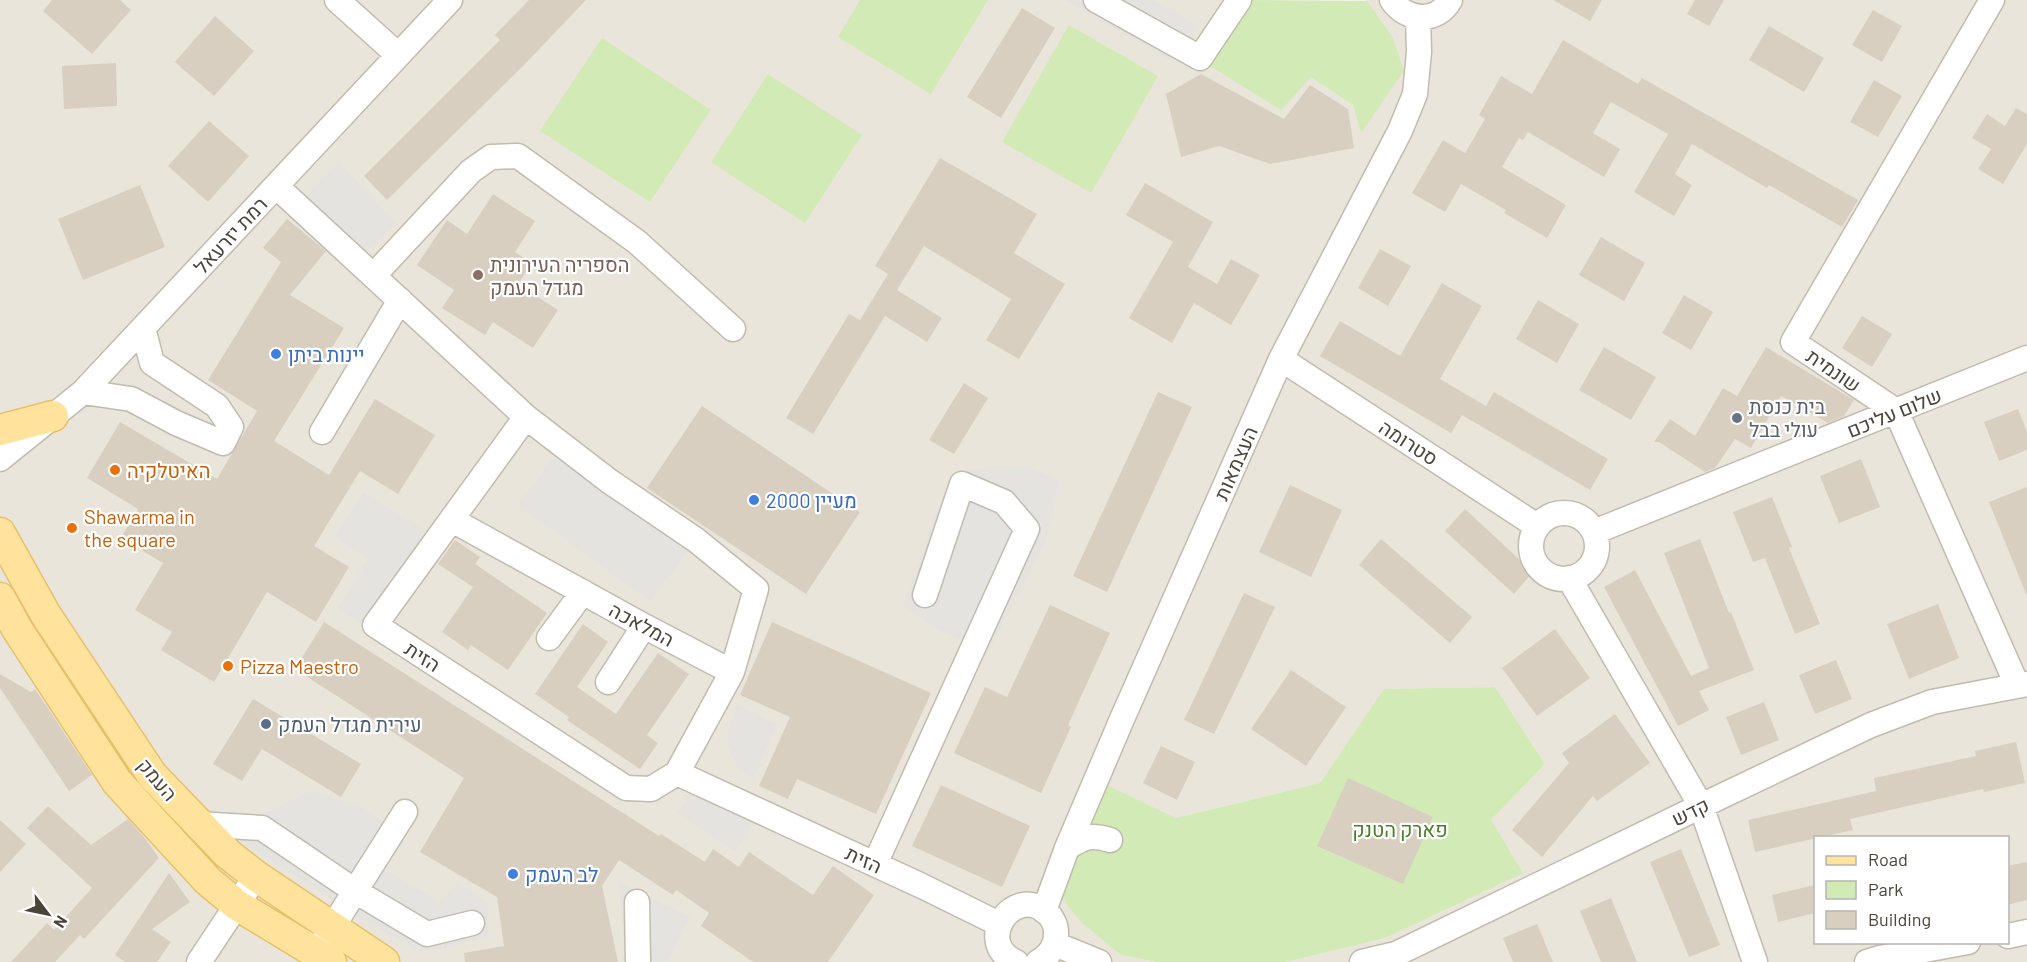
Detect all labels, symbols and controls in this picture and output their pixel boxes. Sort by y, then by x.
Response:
street label: רמת יזרעאל [188,191,272,279]
place label: הספריה העירונית מגדל העמק [490,252,630,299]
marker: הספריה העירונית מגדל העמק [471,268,485,282]
place label: יינות ביתן [288,342,365,366]
street label: שונמית [1802,343,1866,397]
marker: יינות ביתן [269,347,283,361]
street label: שלום עליכם [1843,382,1945,442]
place label: בית כנסת עולי בבל [1749,394,1826,441]
marker: בית כנסת עולי בבל [1730,411,1744,425]
street label: סטרומה [1375,414,1443,470]
street label: העצמאות [1208,422,1262,504]
place label: האיטלקיה [127,458,210,482]
marker: האיטלקיה [108,463,122,477]
place label: מעיין 2000 [766,488,857,512]
marker: מעיין 2000 [747,493,761,507]
place label: Shawarma in the square [84,504,195,551]
marker: Shawarma in the square [65,521,79,535]
street label: המלאכה [605,597,679,651]
street label: הזית [401,636,445,676]
place label: Pizza Maestro [240,654,359,678]
marker: Pizza Maestro [221,659,235,673]
place label: עירית מגדל העמק [278,712,422,736]
marker: עירית מגדל העמק [259,717,273,731]
street label: העמק [133,753,183,805]
street label: קדש [1667,792,1713,830]
park label: פארק הטנק [1352,817,1448,841]
legend [1814,836,2009,944]
street label: הזית [842,840,886,878]
text: Road [1868,848,1908,870]
place label: לב העמק [525,862,598,886]
marker: לב העמק [506,867,520,881]
text: Park [1868,878,1903,900]
north arrow [18,884,78,944]
text: Building [1868,908,1931,930]
text: N [50,913,72,932]

